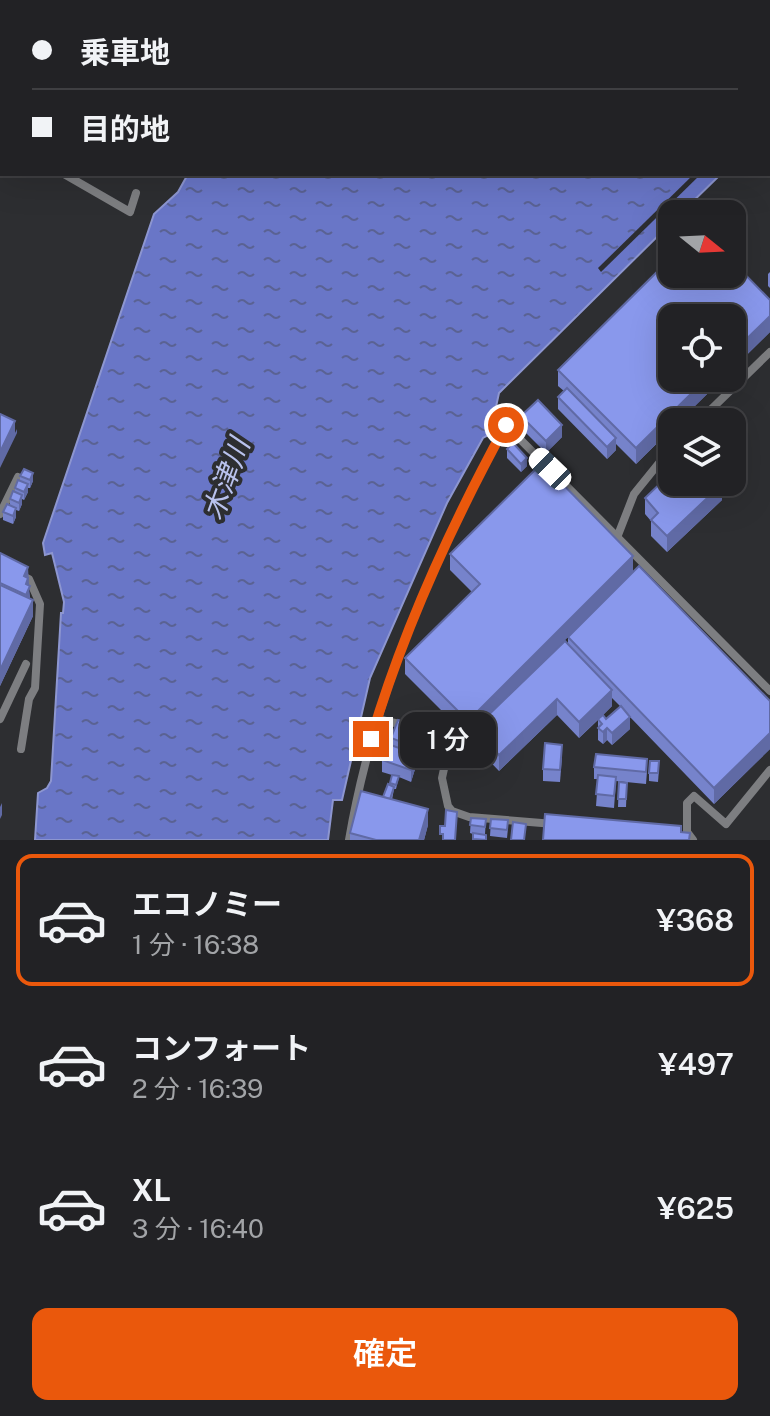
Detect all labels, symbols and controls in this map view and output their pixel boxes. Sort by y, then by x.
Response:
text: 乗車地 [80,34,170,70]
text: 目的地 [80,111,170,147]
north arrow [658,200,746,288]
map controls [658,200,746,496]
button: locate [658,304,746,392]
route start [488,407,524,443]
button: layers [658,408,746,496]
water label: 木津川 [196,431,256,524]
car [524,444,576,494]
callout: 1 分 [399,711,495,767]
route end [353,721,389,757]
text: 1 分 [427,724,469,755]
icon: car [36,884,108,956]
text: エコノミー [132,886,282,922]
text: ¥368 [657,902,734,938]
text: 1 分 · 16:38 [132,929,259,960]
icon: car [36,1028,108,1100]
text: コンフォート [132,1030,311,1066]
text: ¥497 [658,1046,734,1082]
text: 2 分 · 16:39 [132,1073,263,1104]
icon: car [36,1172,108,1244]
text: XL [132,1172,171,1208]
text: ¥625 [657,1190,734,1226]
text: 3 分 · 16:40 [132,1213,264,1244]
button: 確定 [32,1308,738,1400]

